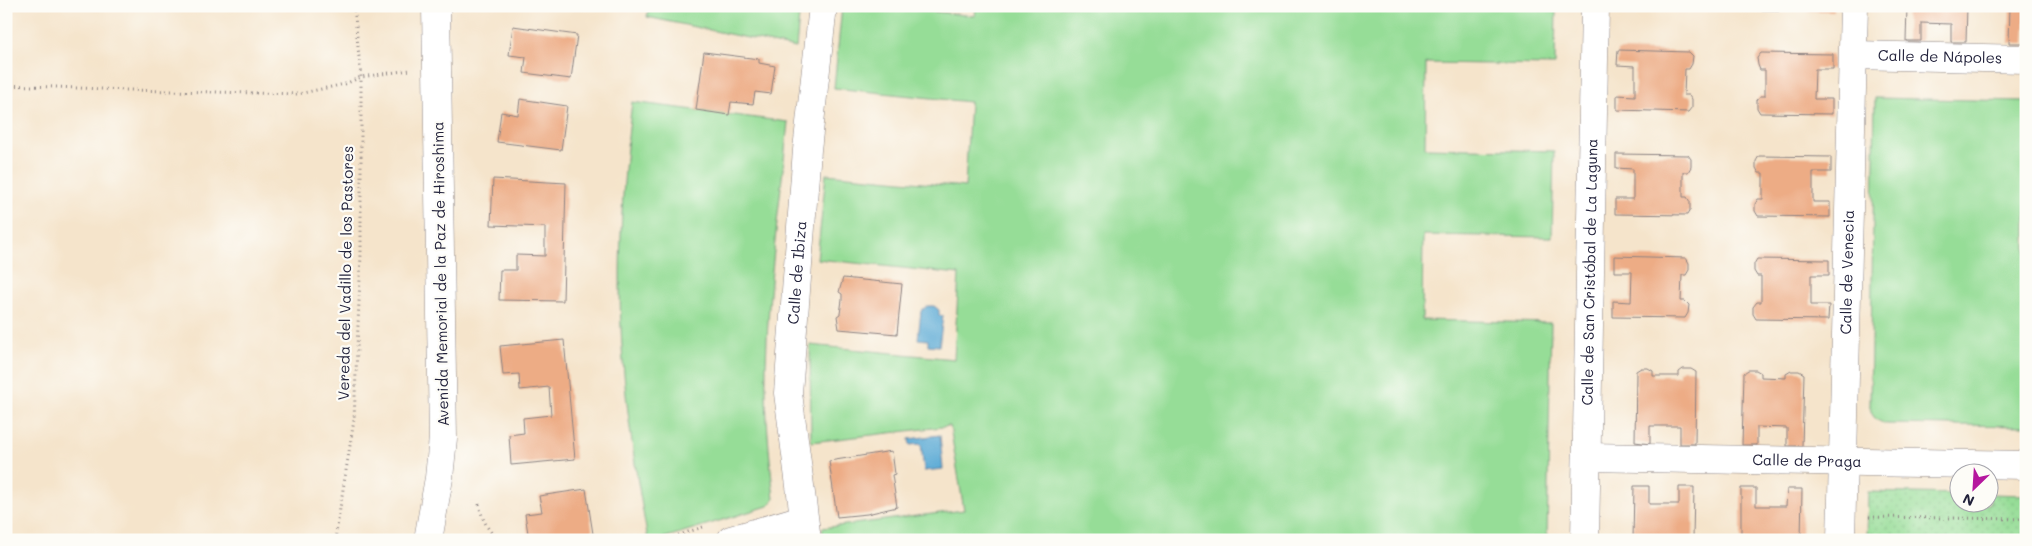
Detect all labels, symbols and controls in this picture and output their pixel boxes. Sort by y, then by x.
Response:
street label: Calle de Nápoles [1878,45,2002,67]
street label: Avenida Memorial de la Paz de Hiroshima [427,121,453,427]
street label: Calle de San Cristóbal de La Laguna [1577,138,1602,406]
street label: Vereda del Vadillo de los Pastores [333,145,357,401]
street label: Calle de Venecia [1835,209,1858,335]
street label: Calle de Ibiza [782,220,810,325]
street label: Calle de Praga [1752,449,1862,471]
north arrow [1950,464,2000,514]
text: N [1959,489,1977,511]

